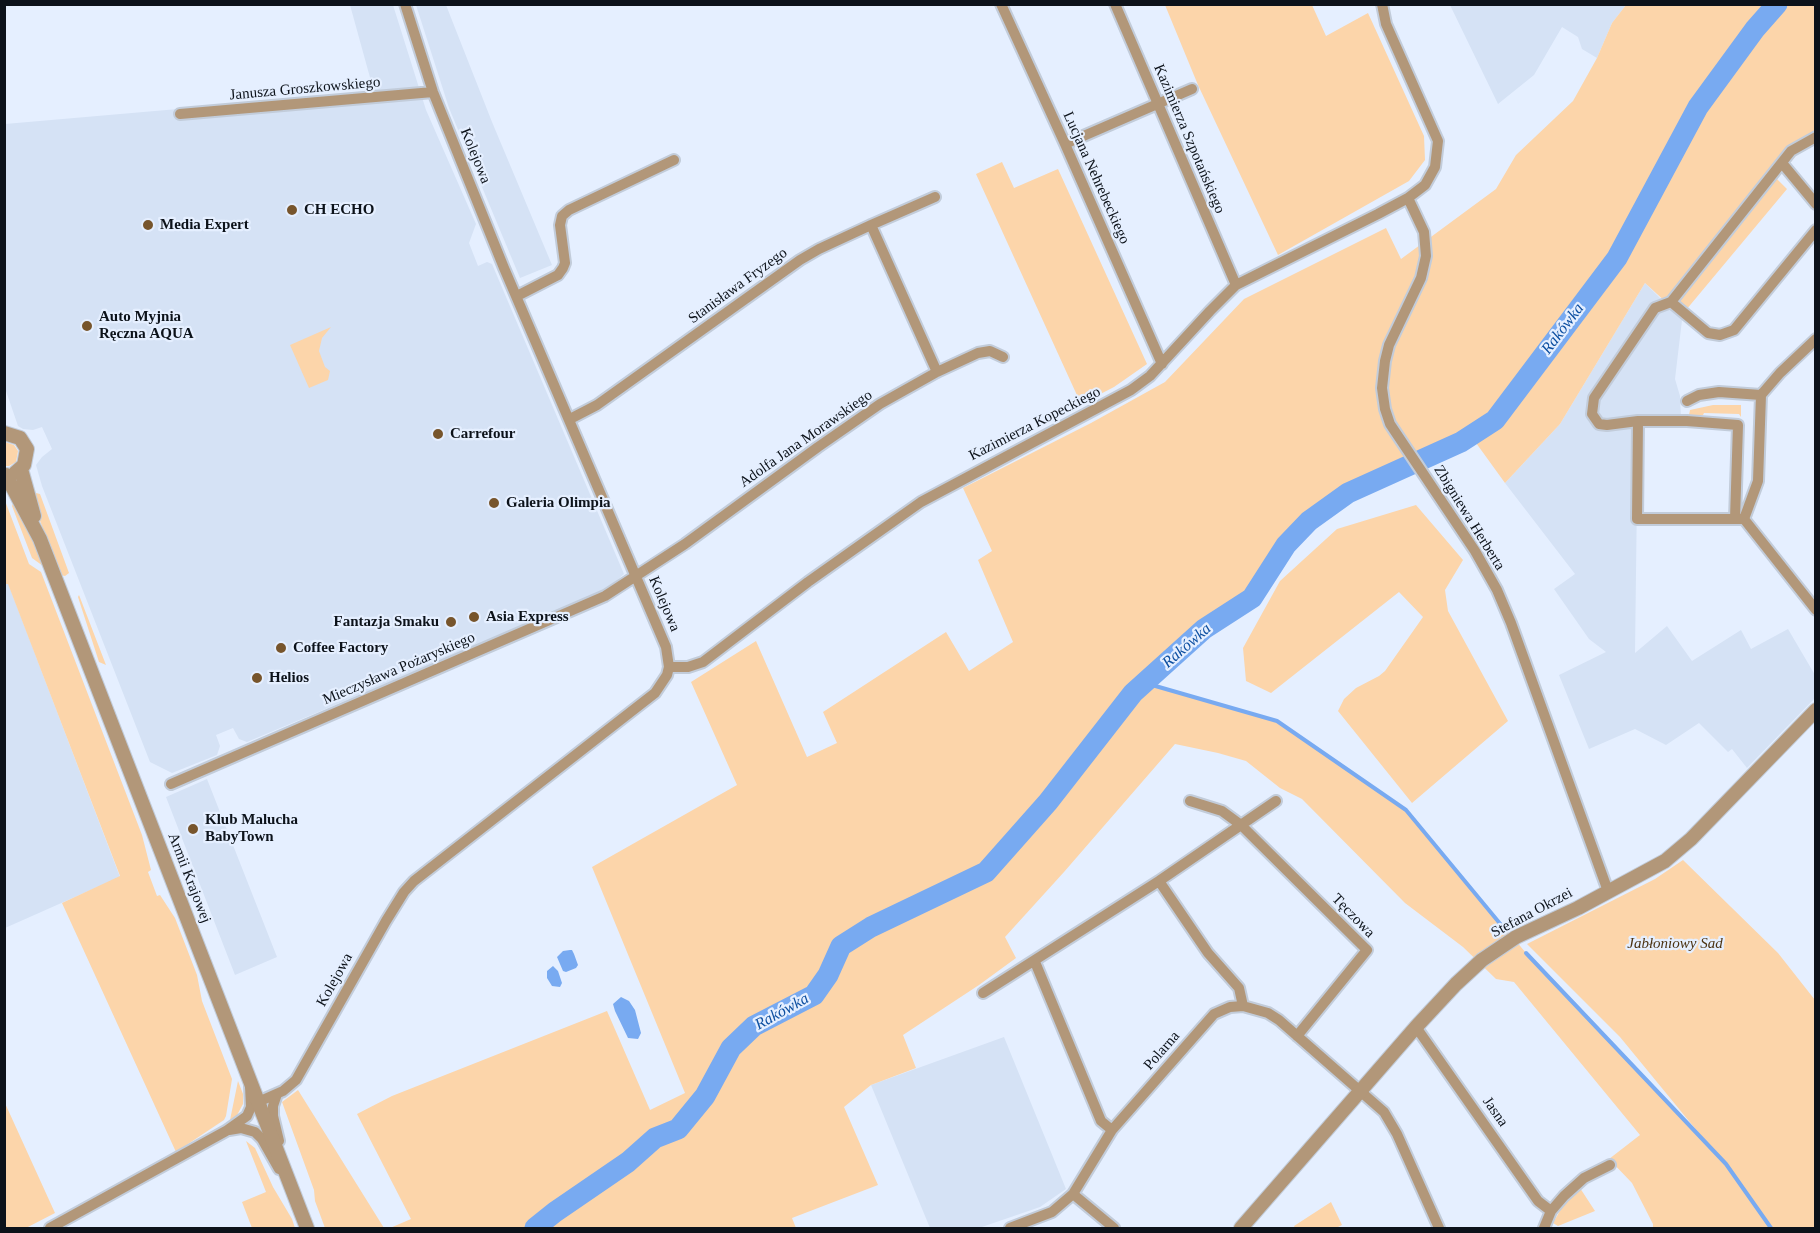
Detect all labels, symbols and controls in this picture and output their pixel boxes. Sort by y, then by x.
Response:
street label: Kazimierza Szpotańskiego [1149,62,1229,216]
street label: Janusza Groszkowskiego [229,73,381,105]
street label: Lucjana Nehrebeckiego [1059,109,1133,247]
street label: Kolejowa [456,126,494,186]
place label: CH ECHO [304,201,374,219]
marker: CH ECHO [285,203,299,217]
place label: Media Expert [160,216,249,234]
marker: Media Expert [141,218,155,232]
street label: Stanisława Fryzego [685,244,791,328]
water label: Rakówka [1538,300,1588,358]
place label: Auto Myjnia Ręczna AQUA [99,308,194,343]
marker: Auto Myjnia Ręczna AQUA [80,319,94,333]
street label: Kazimierza Kopeckiego [966,383,1104,465]
street label: Adolfa Jana Morawskiego [736,386,876,492]
place label: Carrefour [450,425,516,443]
marker: Carrefour [431,427,445,441]
street label: Zbigniewa Herberta [1429,462,1509,574]
place label: Galeria Olimpia [506,494,611,512]
marker: Galeria Olimpia [487,496,501,510]
street label: Kolejowa [644,574,684,634]
place label: Asia Express [486,608,569,626]
marker: Asia Express [467,610,481,624]
place label: Fantazja Smaku [334,613,439,631]
marker: Fantazja Smaku [444,615,458,629]
water label: Rakówka [1159,620,1215,672]
street label: Mieczysława Pożaryskiego [320,629,478,709]
place label: Coffee Factory [293,639,388,657]
marker: Coffee Factory [274,641,288,655]
place label: Helios [269,669,309,687]
marker: Helios [250,671,264,685]
place label: Klub Malucha BabyTown [205,811,298,846]
marker: Klub Malucha BabyTown [186,822,200,836]
street label: Armii Krajowej [164,830,214,926]
street label: Stefana Okrzei [1488,884,1576,942]
street label: Tęczowa [1328,890,1378,942]
park label: Jabłoniowy Sad [1627,935,1723,953]
street label: Kolejowa [313,950,357,1010]
water label: Rakówka [752,989,812,1035]
street label: Polarna [1140,1028,1184,1074]
street label: Jasna [1478,1094,1512,1130]

